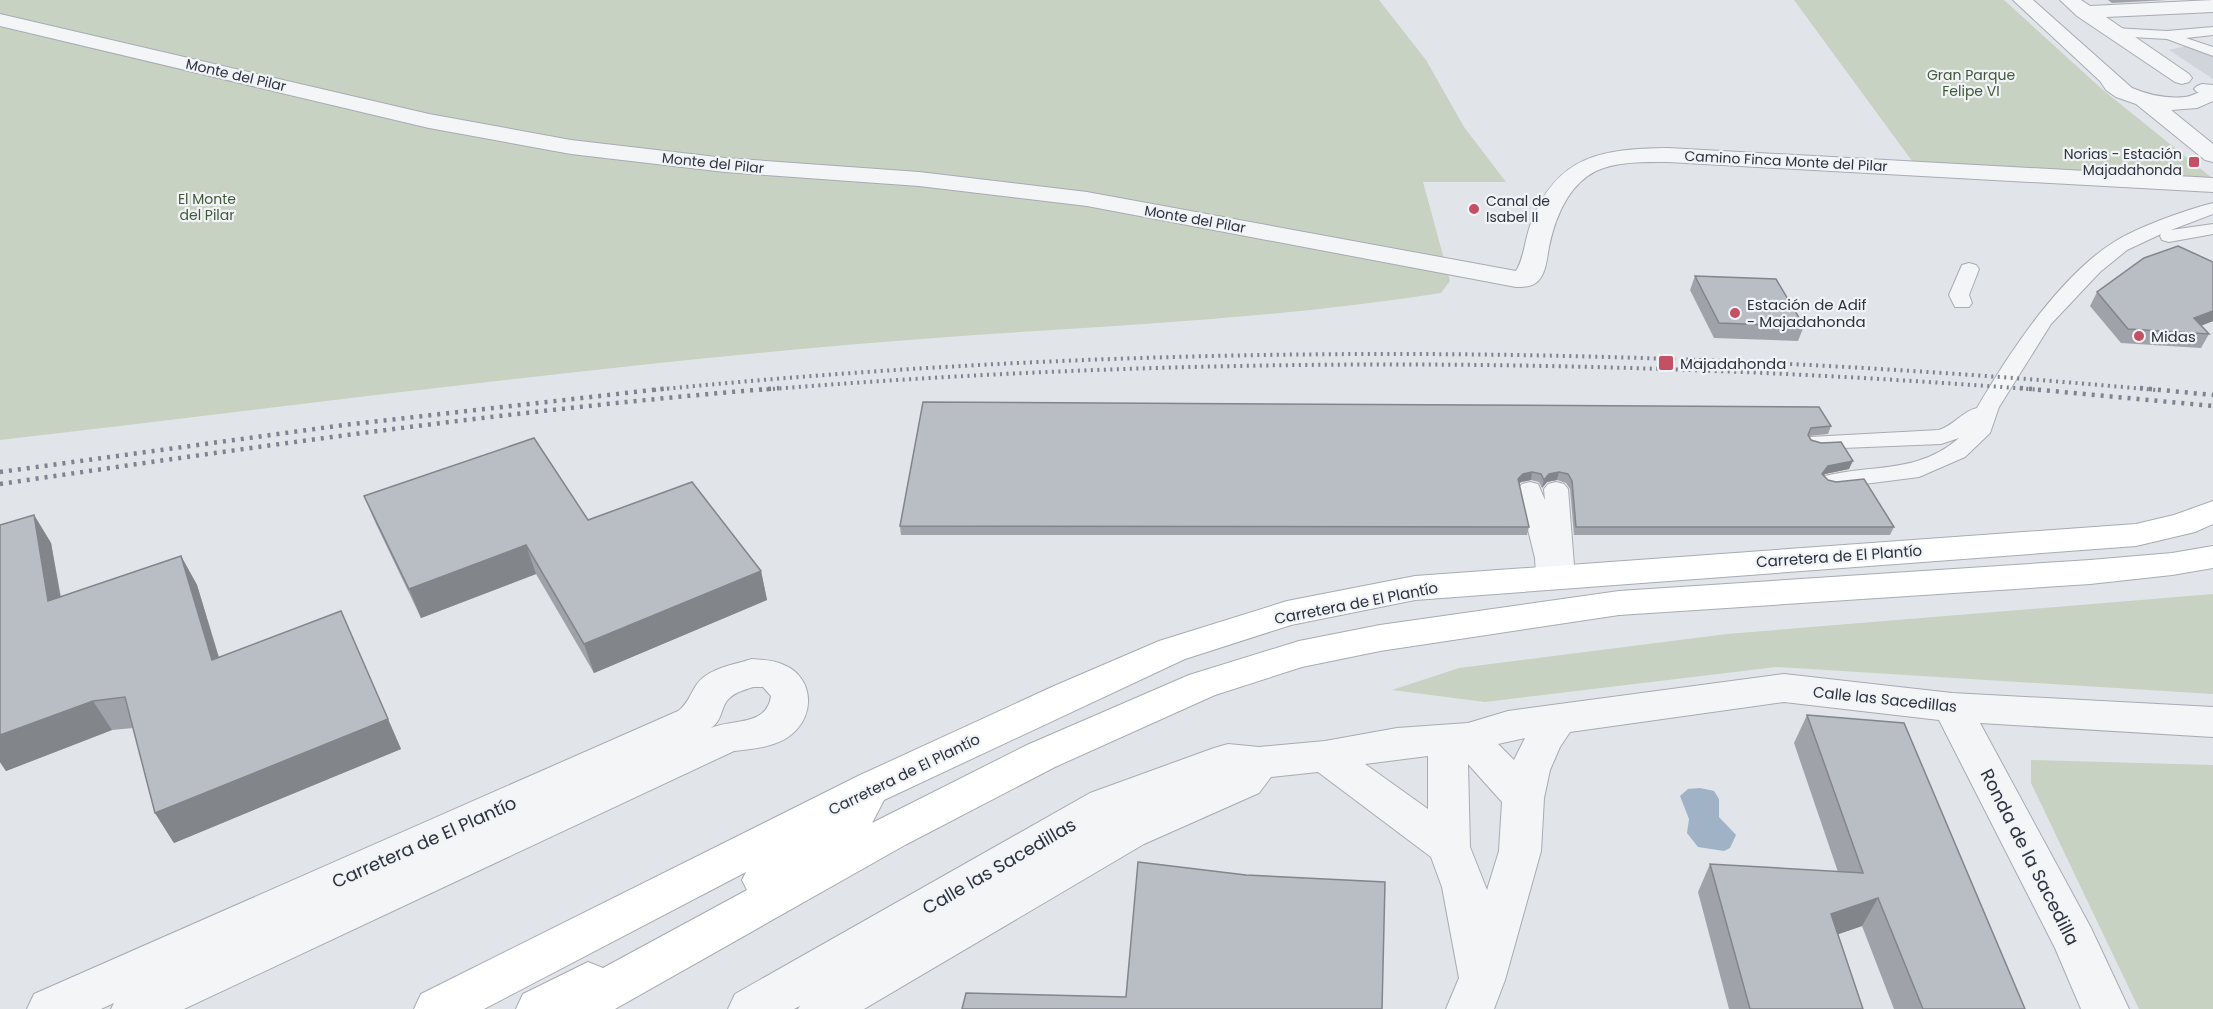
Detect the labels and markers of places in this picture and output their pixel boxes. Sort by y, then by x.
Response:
place label: Norias - Estación Majadahonda [2064,144,2182,180]
marker: Norias - Estación Majadahonda [2187,155,2201,169]
place label: Canal de Isabel II [1486,191,1550,227]
marker: Canal de Isabel II [1467,202,1481,216]
place label: Estación de Adif - Majadahonda [1747,294,1867,332]
marker: Estación de Adif - Majadahonda [1728,306,1742,320]
place label: Midas [2151,326,2196,347]
marker: Midas [2132,329,2146,343]
place label: Majadahonda [1680,353,1786,374]
marker: Majadahonda [1657,354,1675,372]

